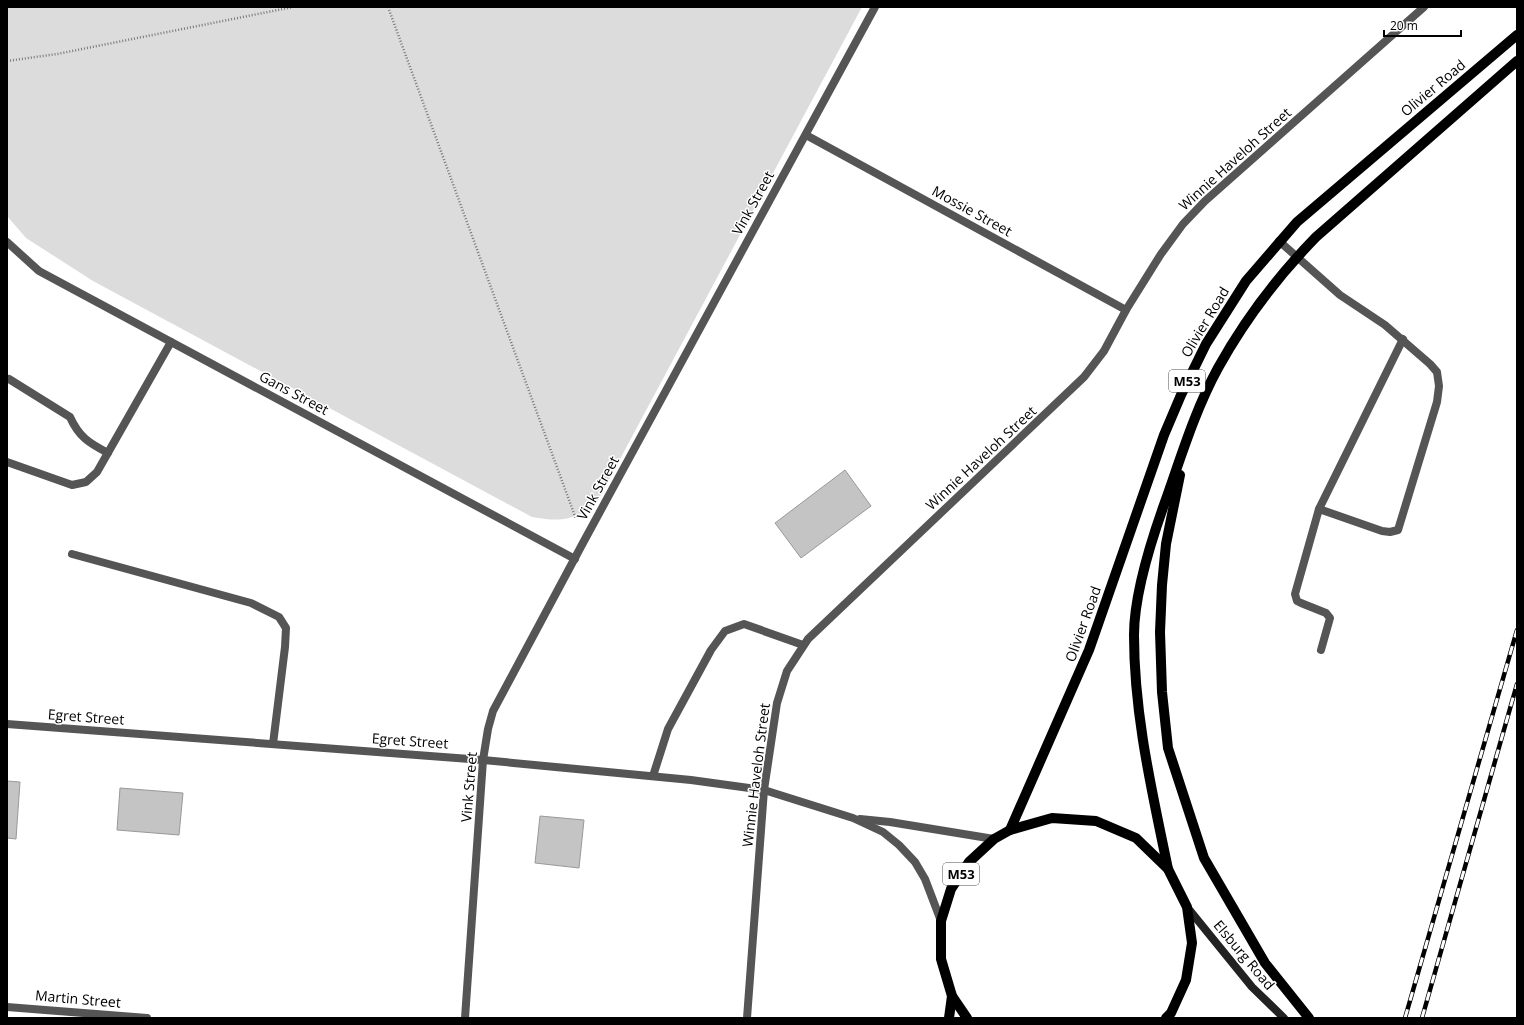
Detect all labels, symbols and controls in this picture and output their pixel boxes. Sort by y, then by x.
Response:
scale bar [1384,12,1461,38]
text: 20 m [1390,17,1418,34]
street label: Olivier Road [1396,55,1469,120]
street label: Winnie Haveloh Street [1174,103,1295,214]
street label: Vink Street [727,167,778,238]
street label: Mossie Street [929,181,1016,240]
street label: Olivier Road [1176,283,1233,361]
street label: Gans Street [256,366,332,419]
road number: M53 [1169,370,1205,392]
street label: Winnie Haveloh Street [921,401,1040,514]
street label: Vink Street [572,452,623,523]
street label: Olivier Road [1060,583,1105,664]
street label: Winnie Haveloh Street [737,702,774,848]
street label: Egret Street [47,704,125,729]
street label: Egret Street [371,728,449,753]
street label: Vink Street [456,751,481,823]
road number: M53 [943,863,979,885]
street label: Elsburg Road [1210,916,1279,994]
street label: Martin Street [34,985,122,1012]

